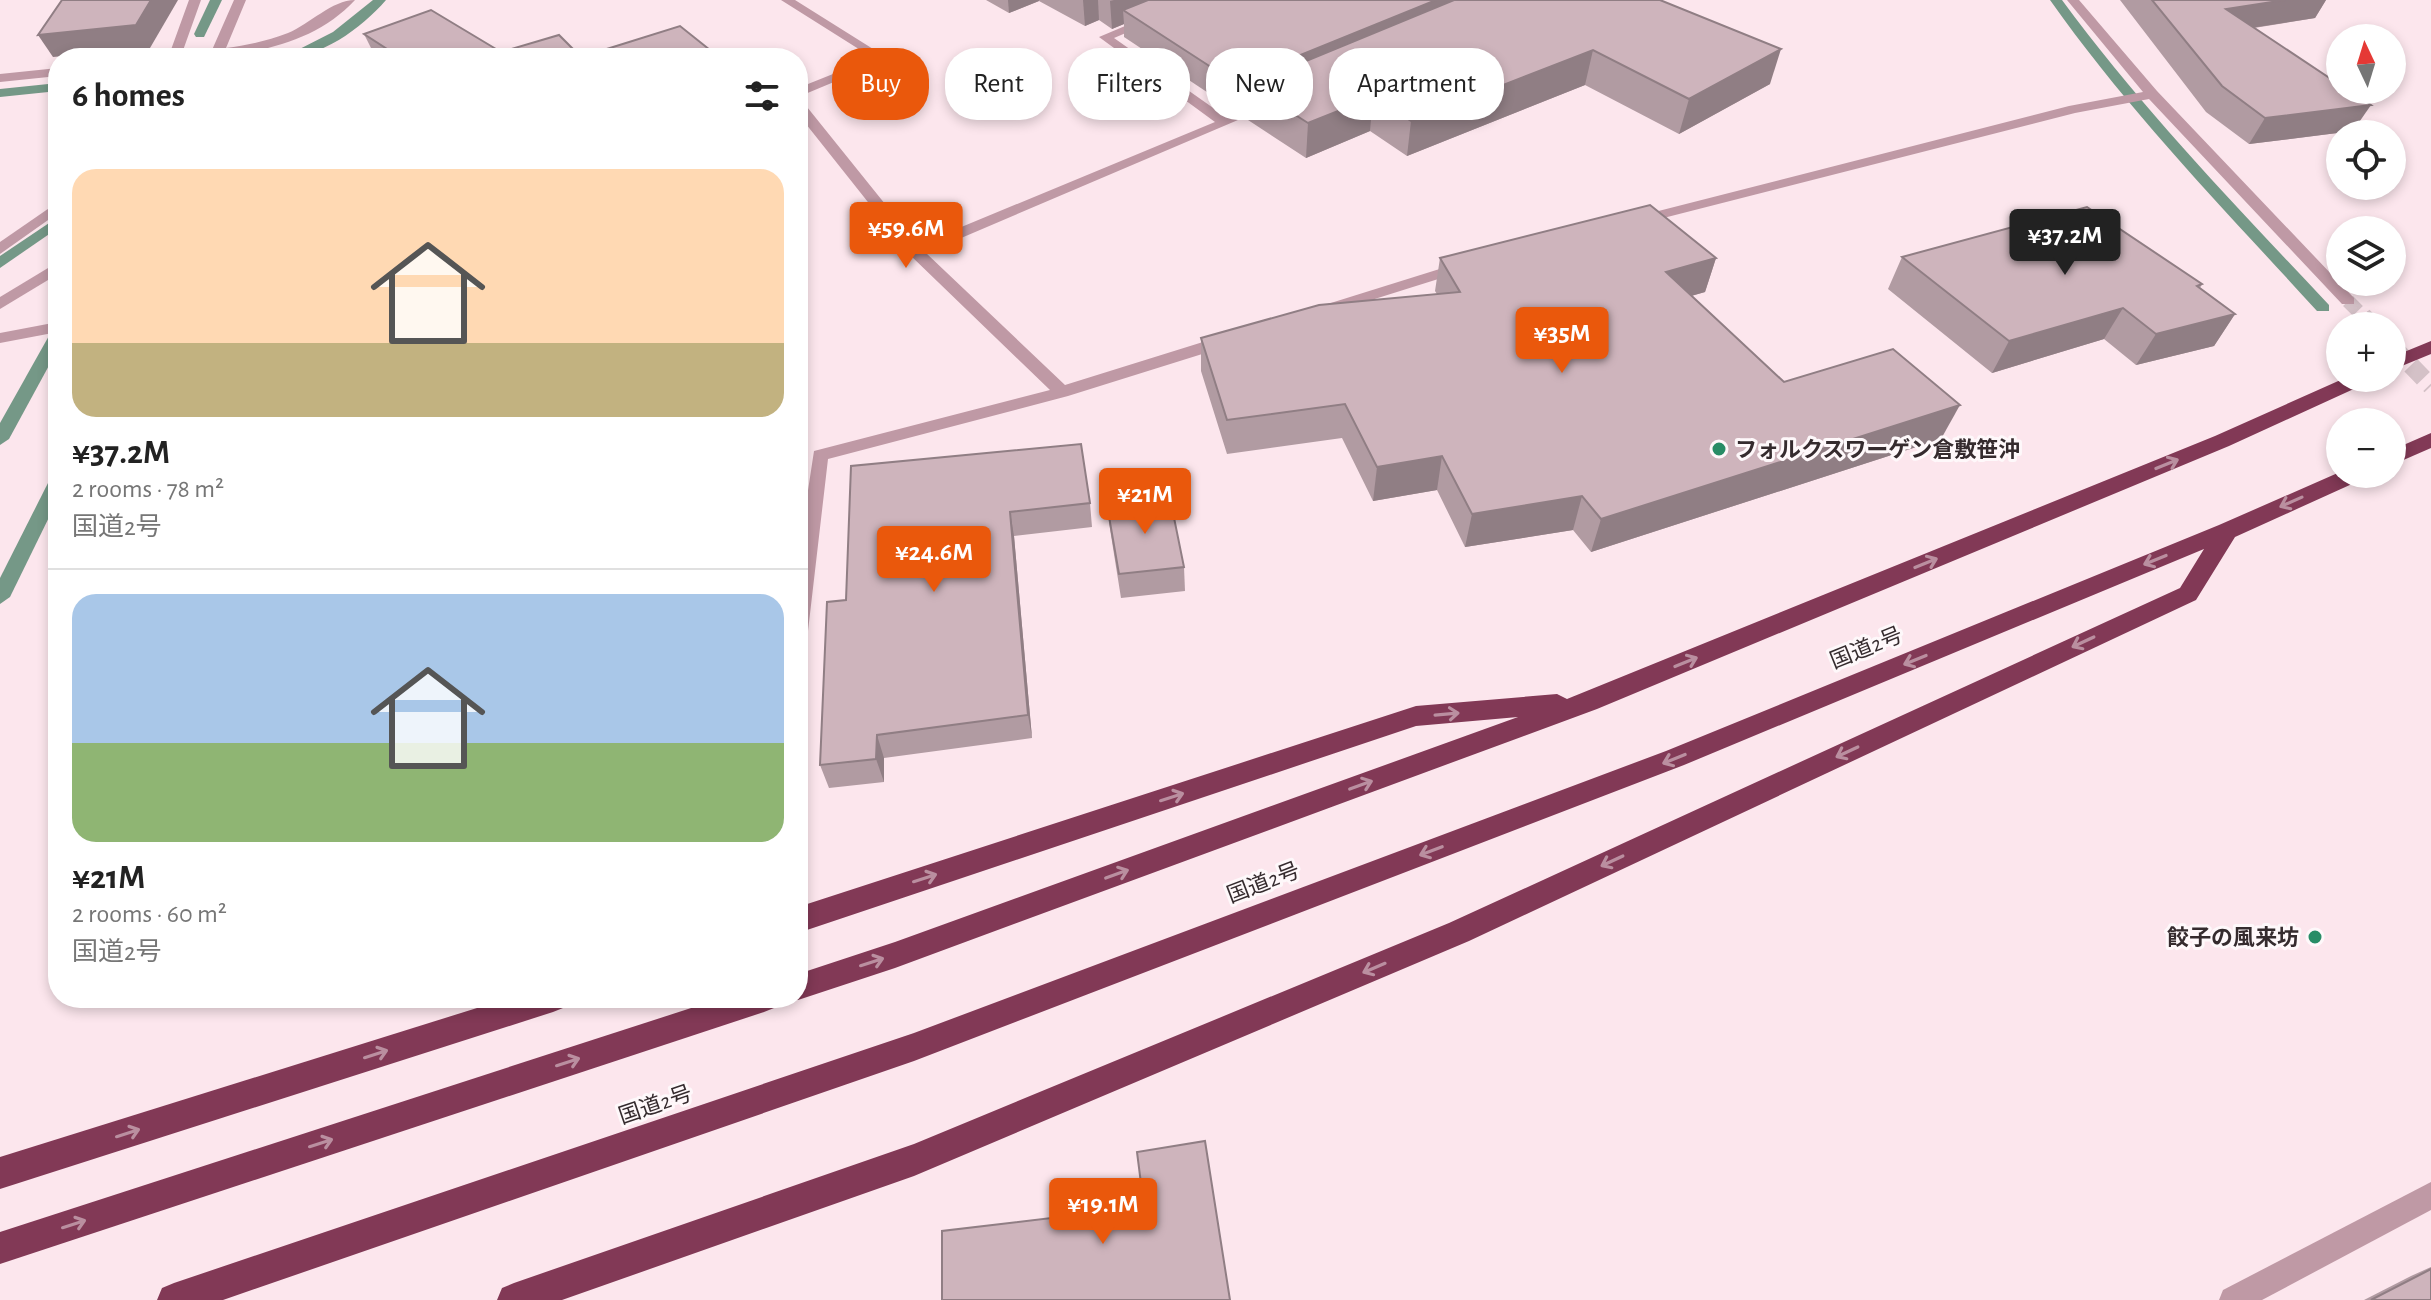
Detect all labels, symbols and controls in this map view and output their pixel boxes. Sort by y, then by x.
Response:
north arrow [2326,24,2406,104]
map controls [2326,24,2406,488]
chip: Buy [832,48,929,120]
chip: Rent [945,48,1052,120]
chip: Filters [1068,48,1190,120]
chip: New [1206,48,1313,120]
chip: Apartment [1329,48,1504,120]
icon: filters [740,74,784,118]
text: 6 homes [72,79,185,113]
button: locate [2326,120,2406,200]
pin: ¥59.6M [841,202,971,270]
pin: ¥37.2M [2000,209,2130,277]
text: ¥59.6M [868,215,944,241]
button: layers [2326,216,2406,296]
icon: home [356,221,500,365]
text: ¥37.2M [2027,222,2103,248]
pin: ¥35M [1515,307,1609,375]
button: + [2326,312,2406,392]
text: ¥35M [1534,320,1590,346]
button: − [2326,408,2406,488]
text: ¥37.2M [72,436,170,470]
place label: フォルクスワーゲン倉敷笹沖 [1735,438,2020,461]
marker: フォルクスワーゲン倉敷笹沖 [1710,440,1728,458]
one-way arrow [2154,456,2179,470]
pin: ¥21M [1098,468,1192,536]
text: 2 rooms · 78 m² [72,476,224,502]
text: ¥21M [1117,481,1173,507]
one-way arrow [2280,496,2304,511]
text: 国道2号 [72,514,162,540]
pin: ¥24.6M [869,526,999,594]
text: ¥24.6M [895,539,973,565]
one-way arrow [2143,554,2168,569]
one-way arrow [1913,555,1938,569]
street label: 国道2号 [1827,623,1906,672]
one-way arrow [2071,636,2096,651]
icon: home [356,646,500,790]
one-way arrow [1673,653,1698,668]
one-way arrow [1903,653,1928,668]
one-way arrow [1433,706,1460,721]
one-way arrow [1836,745,1860,760]
one-way arrow [1663,752,1687,767]
one-way arrow [1348,777,1373,791]
one-way arrow [1159,788,1184,803]
one-way arrow [1419,845,1444,859]
one-way arrow [1600,854,1624,869]
street label: 国道2号 [1224,858,1303,907]
text: ¥21M [72,861,145,895]
one-way arrow [1104,866,1128,880]
one-way arrow [912,870,938,885]
text: 2 rooms · 60 m² [72,901,227,927]
place label: 餃子の風来坊 [2167,926,2299,949]
marker: 餃子の風来坊 [2306,928,2324,946]
text: 国道2号 [72,939,162,965]
one-way arrow [859,954,884,969]
one-way arrow [1362,961,1387,976]
one-way arrow [362,1046,388,1061]
one-way arrow [555,1054,581,1069]
street label: 国道2号 [615,1081,695,1128]
one-way arrow [115,1124,140,1139]
one-way arrow [308,1135,333,1149]
pin: ¥19.1M [1038,1178,1168,1246]
text: ¥19.1M [1067,1191,1139,1217]
one-way arrow [61,1216,86,1231]

